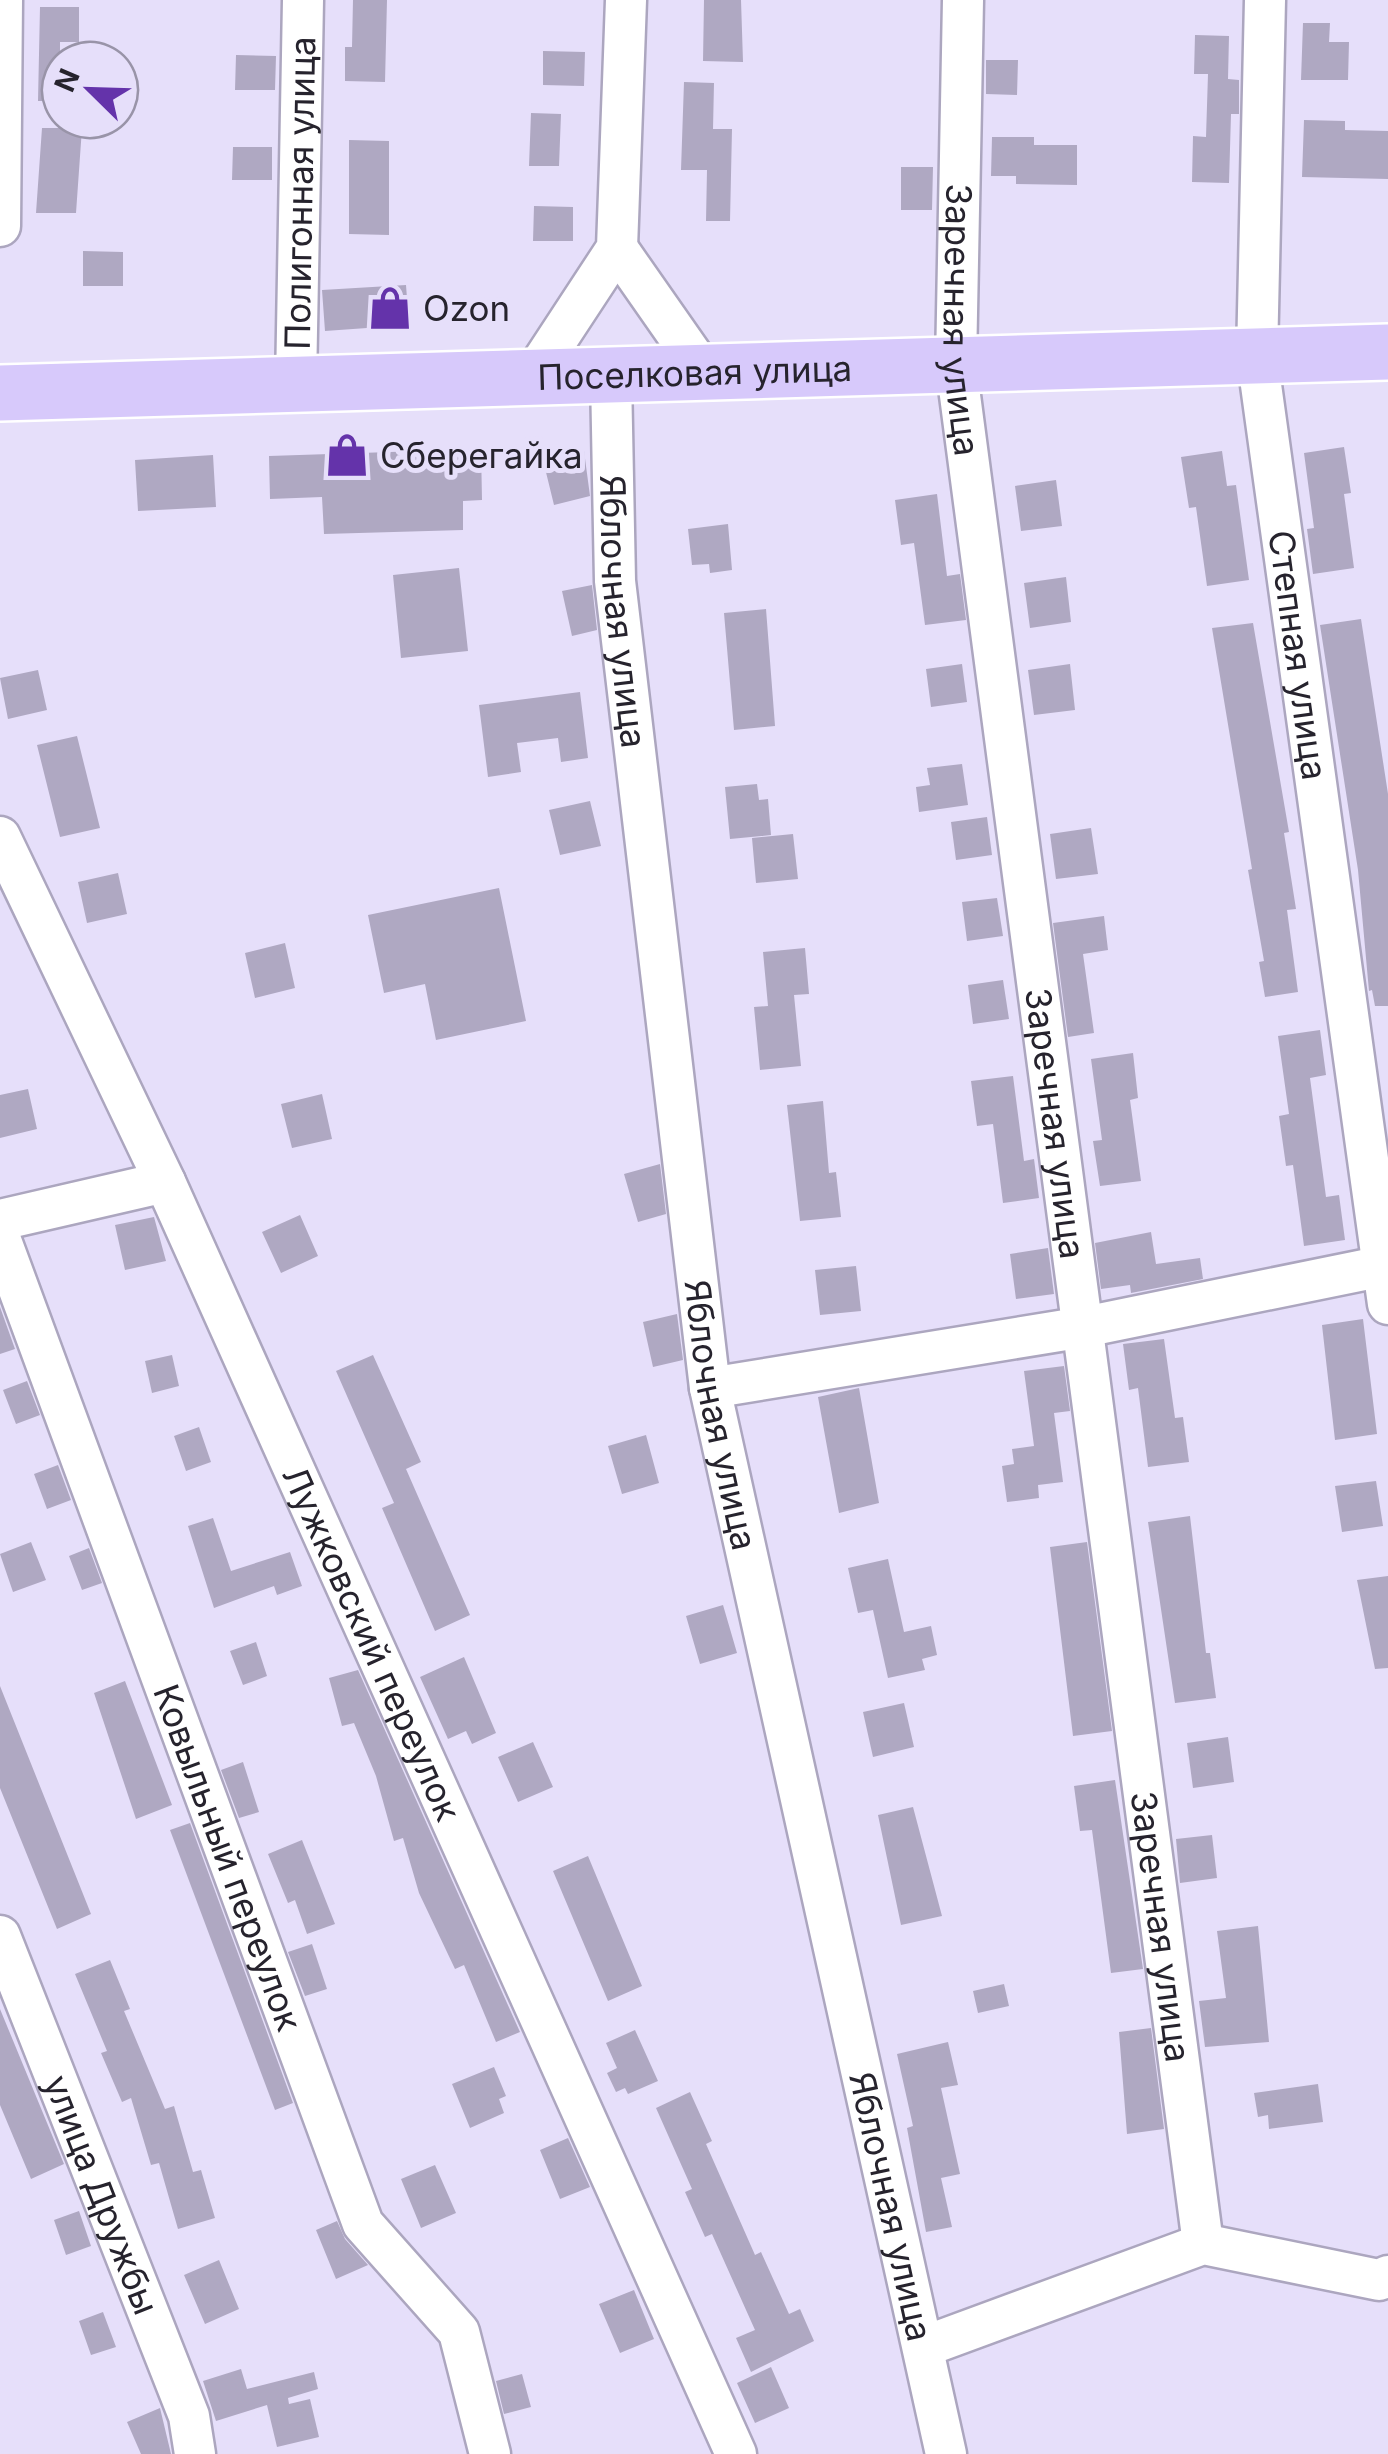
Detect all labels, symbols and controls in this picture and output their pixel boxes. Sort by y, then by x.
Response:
street label: Полигонная улица [276,36,323,350]
north arrow [40,40,140,140]
text: N [47,64,87,97]
street label: Заречная улица [934,183,989,458]
shop icon: Ozon [366,284,414,332]
place label: Ozon [423,287,510,329]
street label: Поселковая улица [537,347,853,398]
shop icon: Сберегайка [323,431,371,479]
place label: Сберегайка [380,434,583,476]
street label: Яблочная улица [592,475,655,750]
street label: Степная улица [1260,528,1336,782]
street label: Заречная улица [1017,985,1094,1261]
street label: Яблочная улица [676,1278,766,1554]
street label: Лужковский переулок [274,1459,470,1827]
street label: Ковыльный переулок [145,1678,311,2036]
street label: Заречная улица [1123,1789,1200,2064]
street label: Яблочная улица [841,2068,941,2345]
street label: улица Дружбы [36,2069,168,2320]

